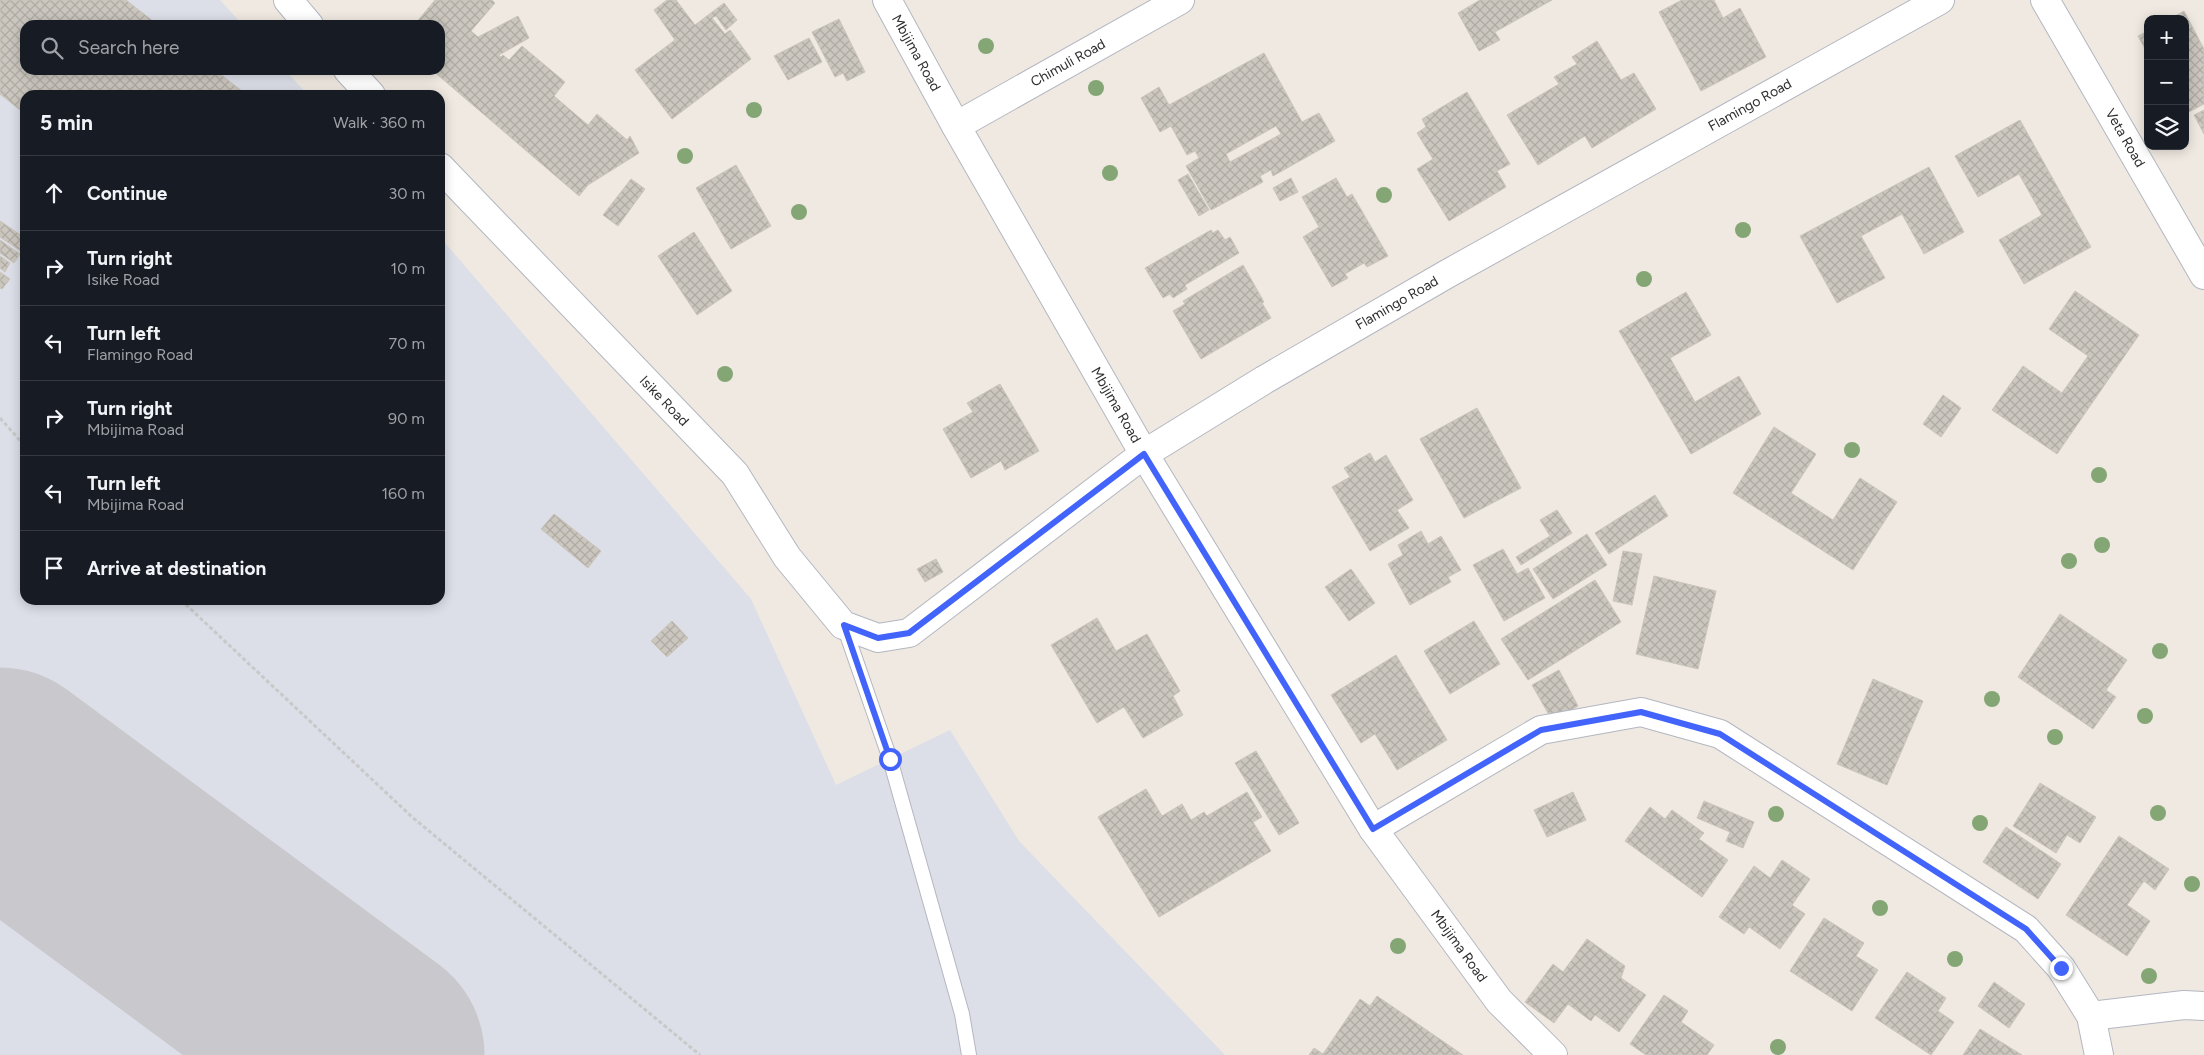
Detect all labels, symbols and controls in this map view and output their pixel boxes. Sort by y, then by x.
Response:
street label: Mbijima Road [888,12,944,94]
map controls [2144,15,2189,150]
button: + [2144,15,2189,60]
search box [20,20,445,75]
icon: search [38,34,66,62]
street label: Chimuli Road [1028,35,1108,91]
text: Search here [78,36,180,59]
button: − [2144,60,2189,105]
street label: Flamingo Road [1705,75,1795,135]
button: layers [2144,105,2189,150]
street label: Veta Road [2101,106,2149,170]
text: 5 min [40,110,93,135]
text: Walk · 360 m [333,113,425,132]
icon: ahead [40,179,68,207]
text: Continue [87,182,167,205]
text: 30 m [388,184,425,203]
text: Turn right [87,247,173,270]
icon: right [40,254,68,282]
text: 10 m [391,259,425,278]
text: Isike Road [87,270,160,289]
street label: Flamingo Road [1353,272,1441,334]
text: Turn left [87,322,161,345]
icon: left [40,329,68,357]
text: 70 m [389,334,425,353]
text: Flamingo Road [87,345,193,364]
street label: Mbijima Road [1087,364,1145,446]
street label: Isike Road [636,372,692,430]
text: Turn right [87,397,173,420]
icon: right [40,404,68,432]
text: 90 m [388,409,425,428]
text: Mbijima Road [87,420,184,439]
text: Turn left [87,472,161,495]
icon: left [40,479,68,507]
text: 160 m [382,484,425,503]
text: Mbijima Road [87,495,184,514]
icon: arrive [40,554,68,582]
text: Arrive at destination [87,557,266,580]
route start [879,748,902,771]
street label: Mbijima Road [1427,907,1491,985]
route end [2050,957,2073,980]

